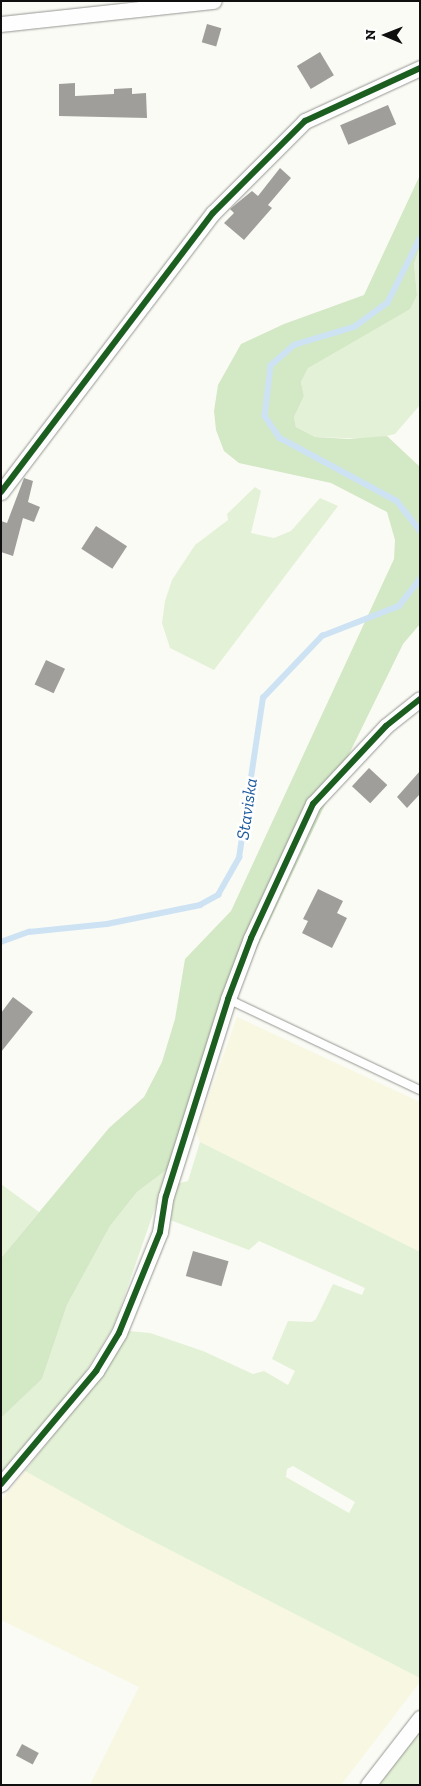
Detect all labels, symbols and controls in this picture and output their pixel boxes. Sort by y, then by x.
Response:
north arrow [361,10,411,60]
text: N [362,29,379,40]
water label: Staviska [232,777,262,841]

